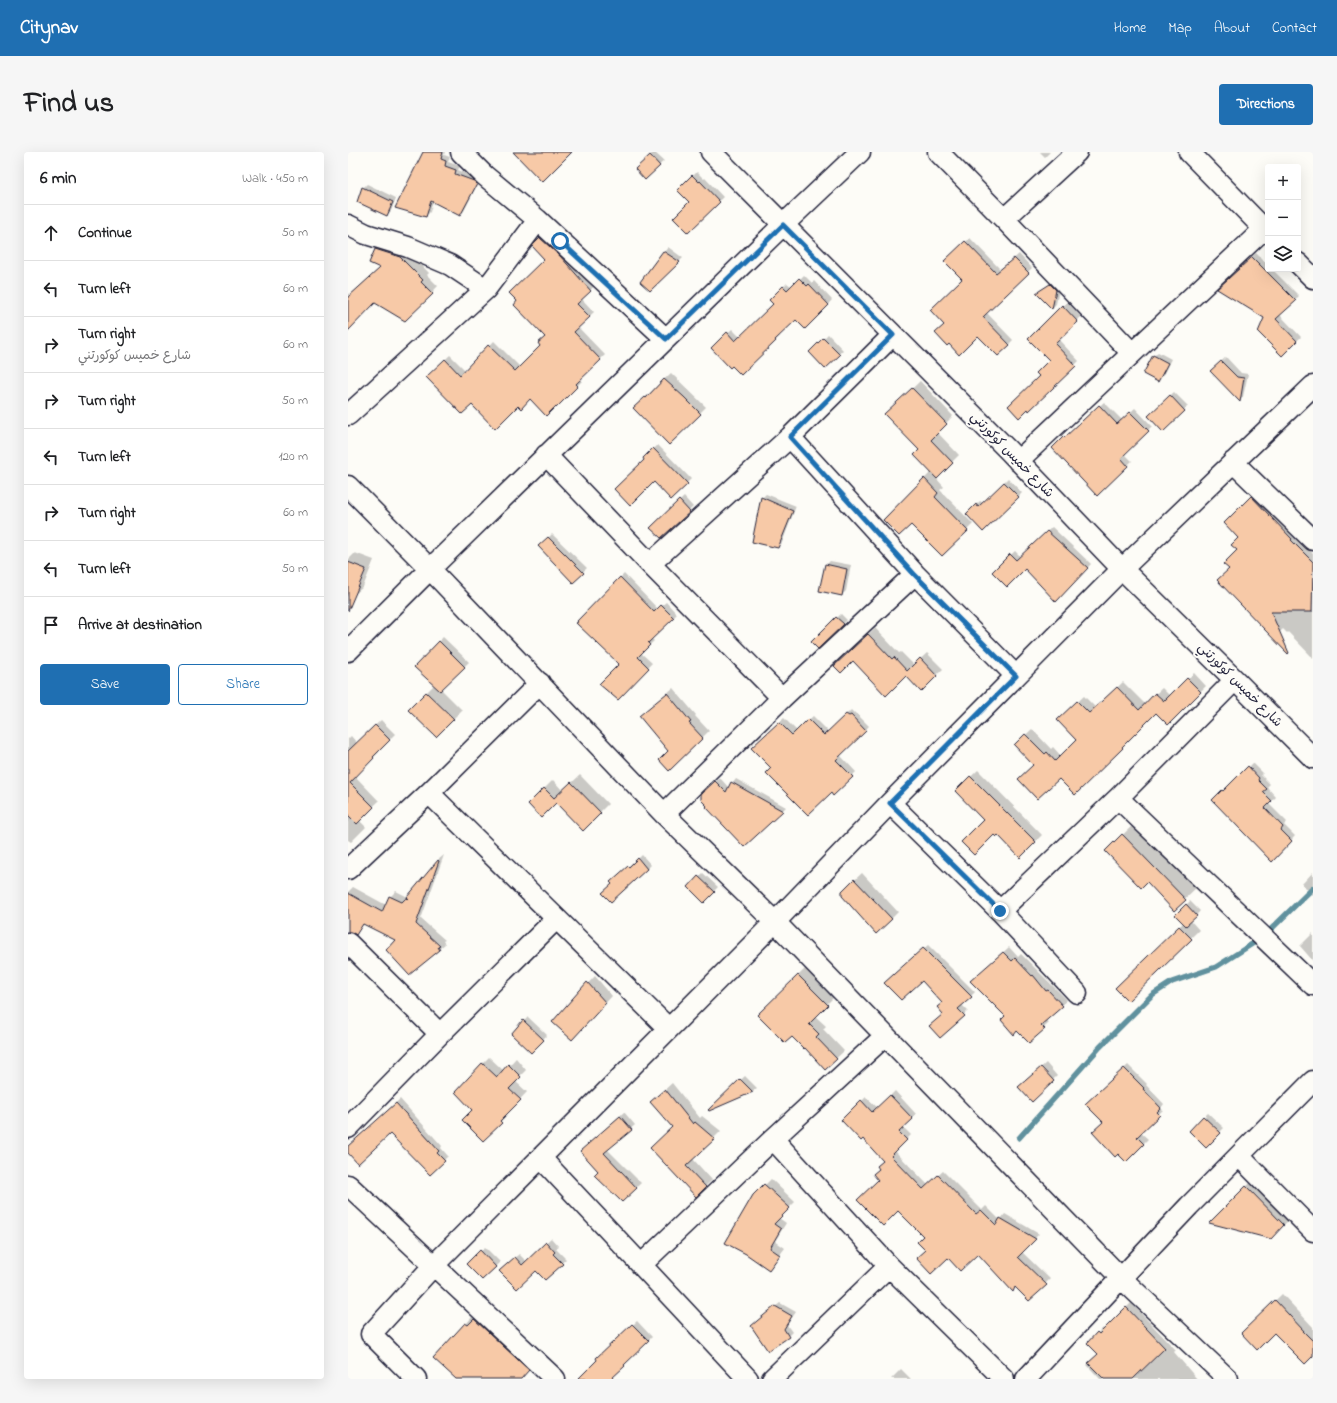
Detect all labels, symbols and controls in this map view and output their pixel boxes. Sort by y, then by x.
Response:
text: Citynav [20,15,78,42]
text: Home [1114,18,1146,39]
text: Map [1168,18,1192,39]
text: About [1214,18,1250,39]
text: Contact [1272,18,1317,39]
text: Find us [24,84,114,125]
button: Directions [1219,84,1313,125]
map controls [1265,164,1301,272]
button: + [1265,164,1301,200]
text: 6 min [40,166,76,191]
text: Walk · 450 m [242,169,308,188]
button: − [1265,200,1301,236]
icon: ahead [40,222,62,244]
text: Continue [78,222,132,244]
text: 50 m [282,223,308,242]
route start [551,232,569,250]
button: layers [1265,236,1301,272]
icon: left [40,278,62,300]
text: Turn left [78,278,131,300]
text: 60 m [283,279,308,298]
text: Turn right [78,323,136,345]
icon: right [40,334,62,356]
text: 60 m [283,335,308,354]
text: شارع خميس كوكورتني [78,346,191,365]
icon: right [40,390,62,412]
text: Turn right [78,390,136,412]
text: 50 m [282,391,308,410]
street label: شارع خميس كوكورتني [965,408,1058,503]
icon: left [40,446,62,468]
text: Turn left [78,446,131,468]
text: 120 m [278,447,308,466]
icon: right [40,502,62,524]
text: Turn right [78,502,136,524]
text: 60 m [283,503,308,522]
icon: left [40,558,62,580]
text: Turn left [78,558,131,580]
text: 50 m [282,559,308,578]
icon: arrive [40,614,62,636]
text: Arrive at destination [78,614,202,636]
street label: شارع خميس كوكورتني [1193,638,1287,732]
button: Save [40,664,170,705]
button: Share [178,664,308,705]
route end [991,902,1009,920]

